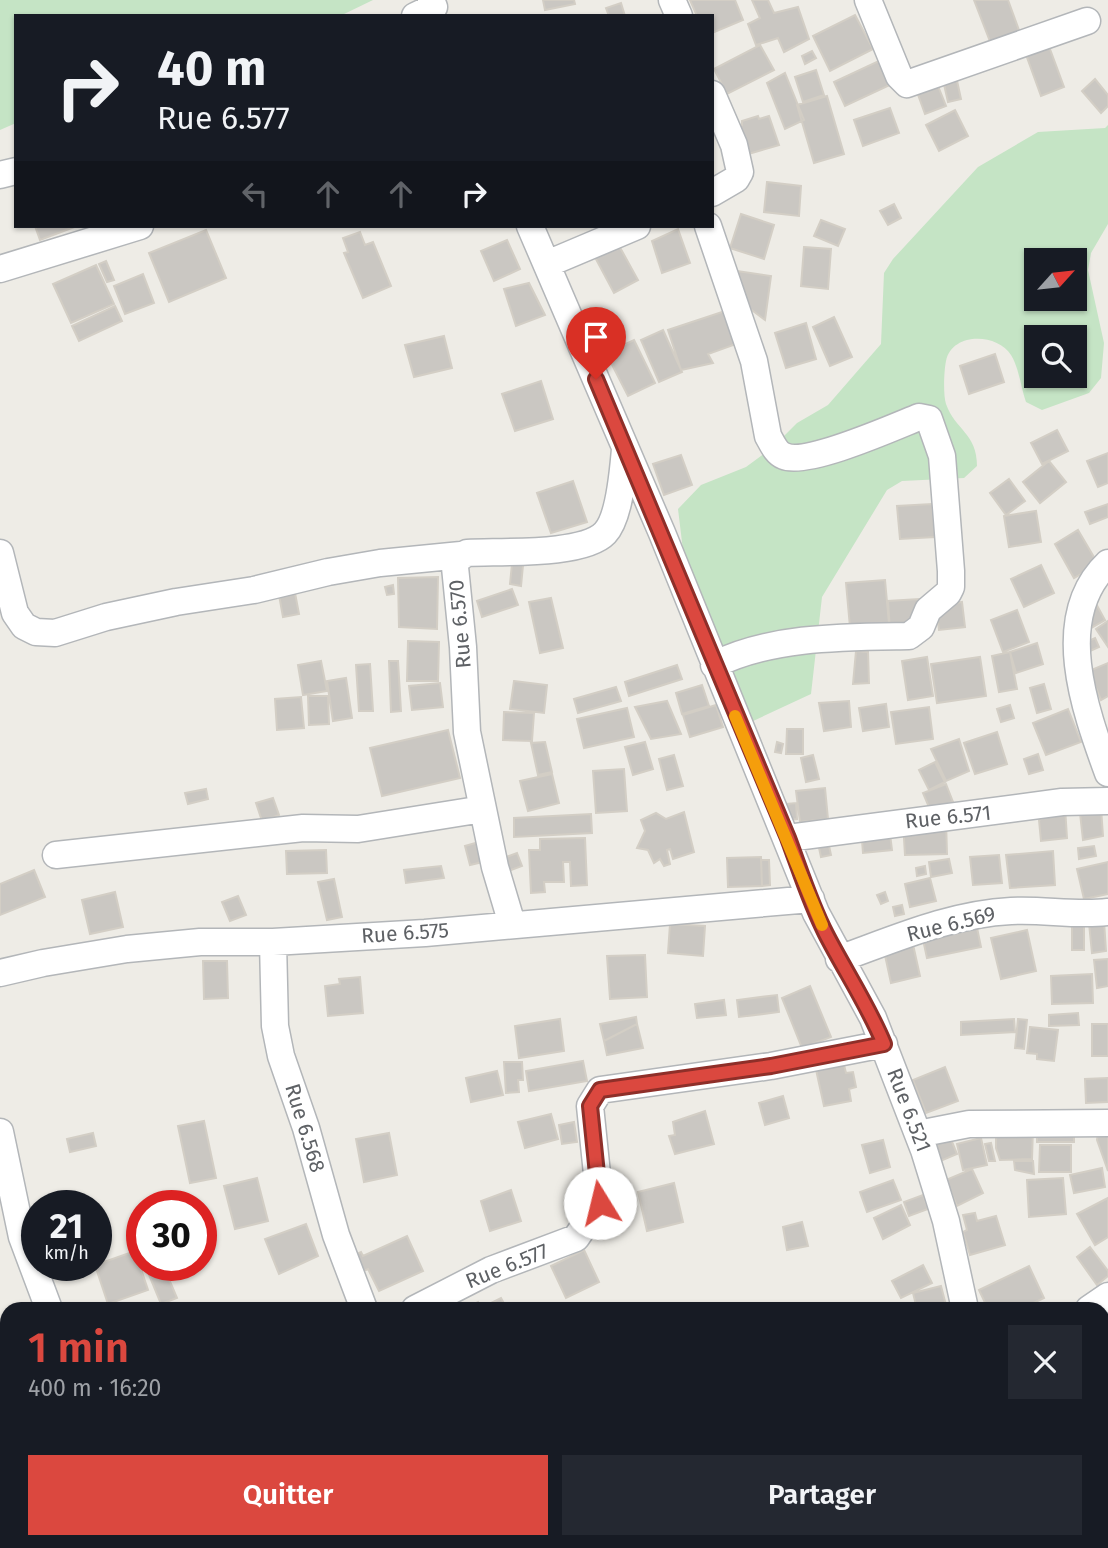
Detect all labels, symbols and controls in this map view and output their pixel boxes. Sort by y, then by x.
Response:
text: 40 m [157,39,266,98]
icon: right [42,42,133,133]
text: Rue 6.577 [157,99,290,137]
icon: left [236,175,274,213]
icon: ahead [309,175,347,213]
icon: ahead [382,175,420,213]
icon: right [455,175,493,213]
north arrow [1024,248,1087,312]
map controls [1024,248,1087,388]
pin [566,307,626,379]
icon: arrive [577,318,615,356]
button: search [1024,325,1087,388]
street label: Rue 6.570 [443,578,477,670]
street label: Rue 6.571 [904,800,992,834]
street label: Rue 6.569 [904,900,998,948]
street label: Rue 6.575 [360,917,450,949]
street label: Rue 6.521 [881,1064,937,1156]
street label: Rue 6.568 [279,1080,331,1176]
position arrow [563,1166,637,1240]
speed limit sign: 30 [126,1190,217,1281]
text: 21 [50,1205,83,1247]
street label: Rue 6.577 [462,1238,552,1294]
text: km/h [44,1242,89,1264]
text: 1 min [28,1323,129,1373]
button: close [1008,1325,1082,1399]
text: 400 m · 16:20 [28,1374,161,1402]
button: Quitter [28,1455,548,1535]
button: Partager [562,1455,1082,1535]

